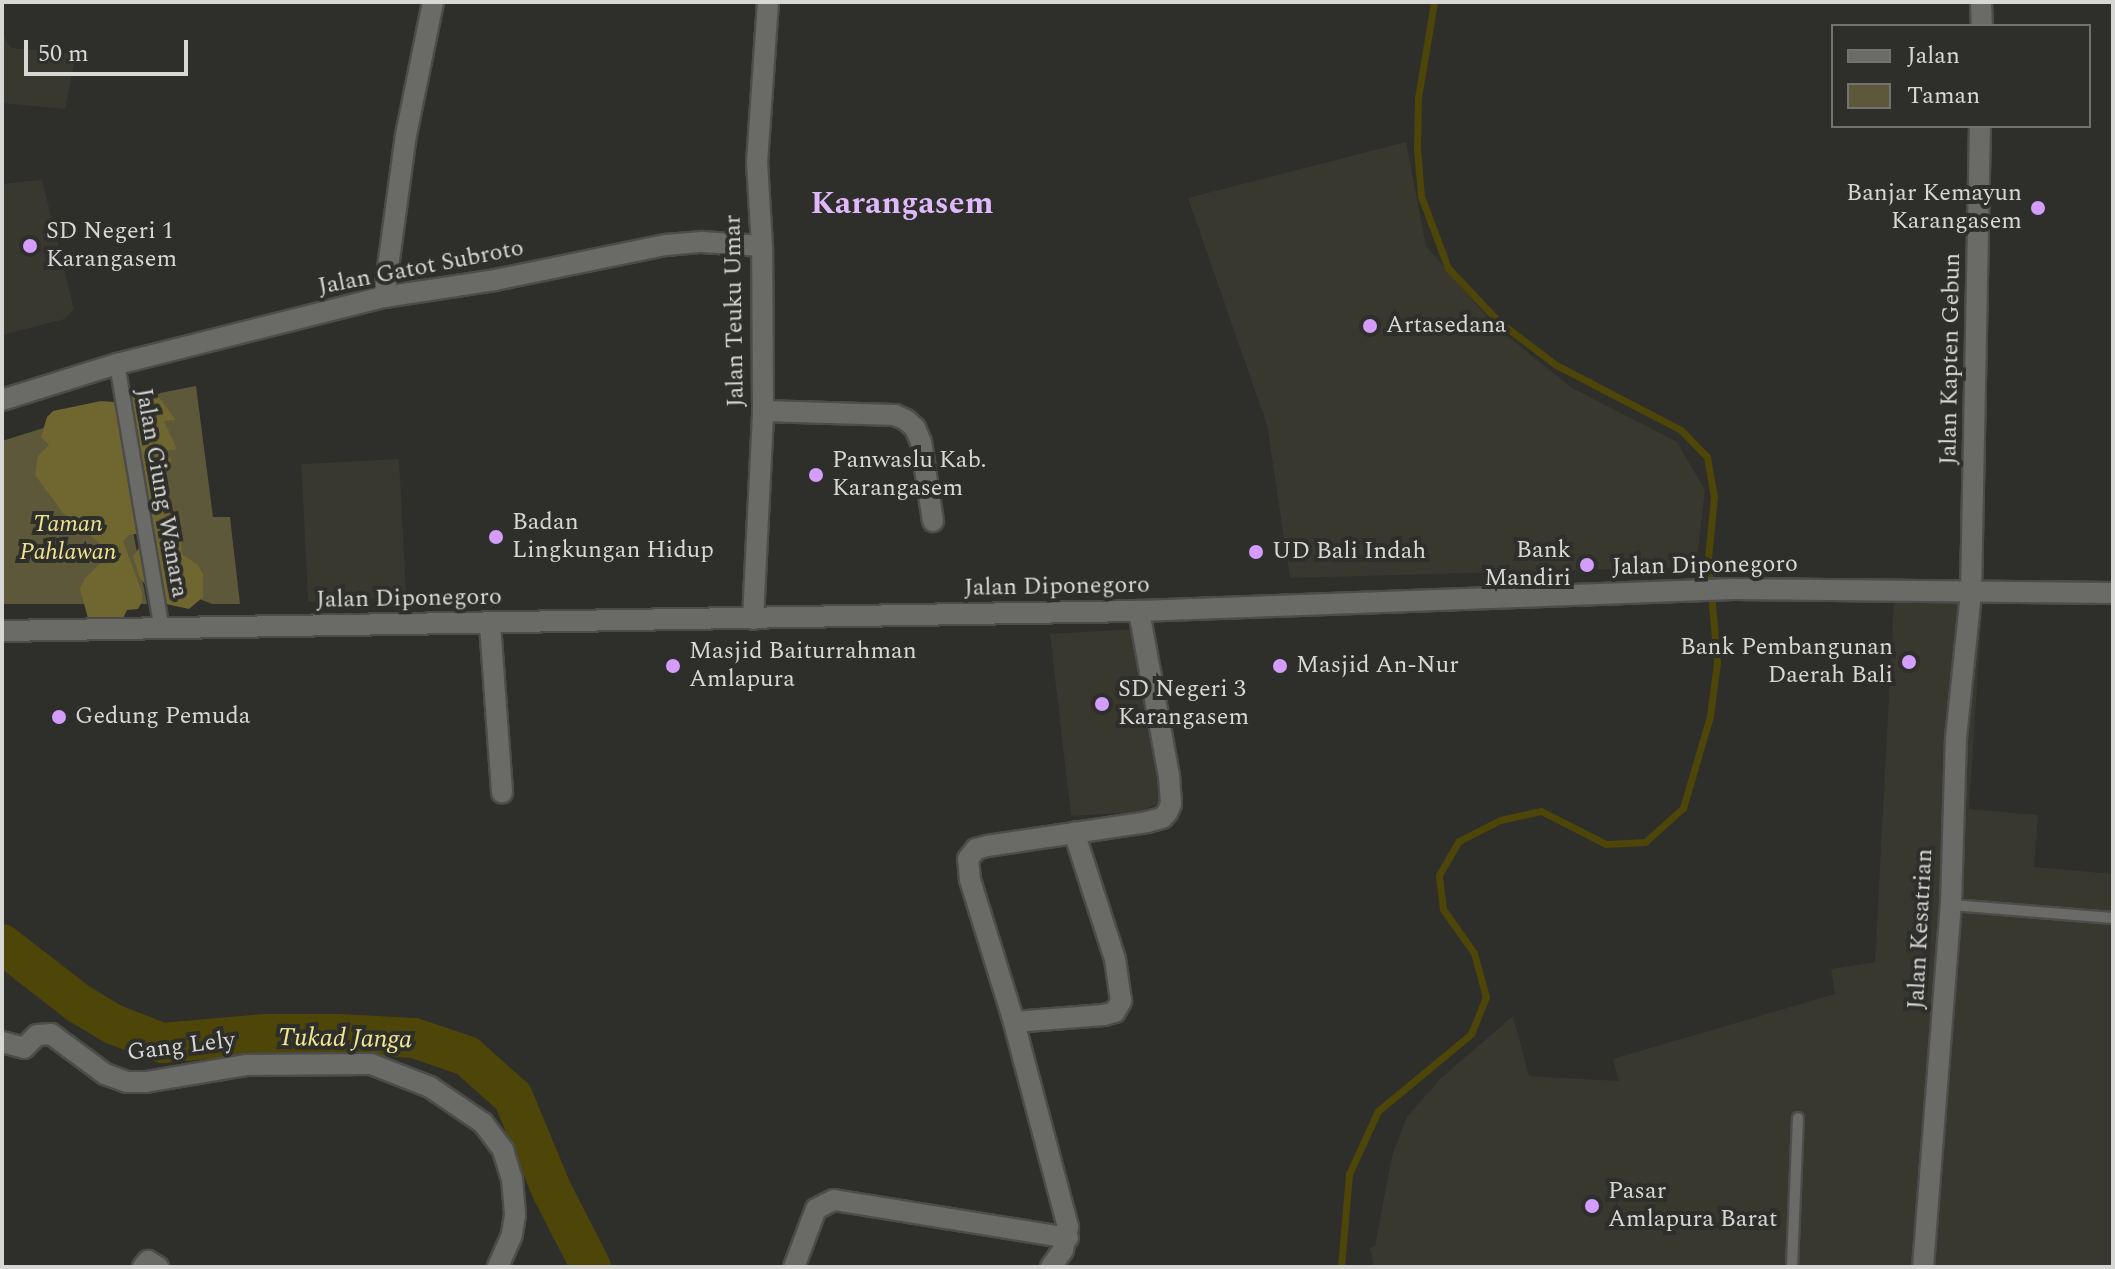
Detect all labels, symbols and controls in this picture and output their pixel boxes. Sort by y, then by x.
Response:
scale bar [28,24,192,74]
legend [1831,24,2091,128]
text: 50 m [38,36,89,72]
text: Jalan [1907,38,1960,74]
text: Taman [1907,78,1980,114]
place label: Banjar Kemayun Karangasem [1846,180,2022,236]
district label: Karangasem [810,185,994,223]
marker: Banjar Kemayun Karangasem [2029,199,2047,217]
street label: Jalan Teuku Umar [719,215,751,407]
place label: SD Negeri 1 Karangasem [46,218,177,274]
street label: Jalan Gatot Subroto [316,234,526,302]
marker: SD Negeri 1 Karangasem [21,237,39,255]
street label: Jalan Kapten Gebun [1935,253,1967,465]
place label: Artasedana [1386,312,1506,340]
marker: Artasedana [1361,317,1379,335]
street label: Jalan Ciung Wanara [128,386,194,600]
place label: Panwaslu Kab. Karangasem [832,447,987,503]
marker: Panwaslu Kab. Karangasem [807,466,825,484]
place label: Badan Lingkungan Hidup [512,509,714,565]
park label: Taman Pahlawan [20,511,116,567]
marker: Badan Lingkungan Hidup [487,528,505,546]
place label: Bank Mandiri [1484,537,1571,593]
place label: UD Bali Indah [1272,538,1426,566]
marker: UD Bali Indah [1247,543,1265,561]
street label: Jalan Diponegoro [1612,550,1798,582]
marker: Bank Mandiri [1578,556,1596,574]
street label: Jalan Diponegoro [964,571,1150,603]
street label: Jalan Diponegoro [316,583,502,615]
place label: Bank Pembangunan Daerah Bali [1680,634,1893,690]
place label: Masjid Baiturrahman Amlapura [689,638,917,694]
place label: Masjid An-Nur [1296,652,1459,680]
marker: Bank Pembangunan Daerah Bali [1900,653,1918,671]
marker: Masjid Baiturrahman Amlapura [664,657,682,675]
marker: Masjid An-Nur [1271,657,1289,675]
place label: SD Negeri 3 Karangasem [1118,676,1249,732]
marker: SD Negeri 3 Karangasem [1093,695,1111,713]
place label: Gedung Pemuda [75,703,251,731]
marker: Gedung Pemuda [50,708,68,726]
street label: Jalan Kesatrian [1902,848,1940,1010]
water label: Tukad Janga [278,1022,412,1056]
street label: Gang Lely [125,1026,237,1068]
place label: Pasar Amlapura Barat [1608,1178,1778,1234]
marker: Pasar Amlapura Barat [1583,1197,1601,1215]

